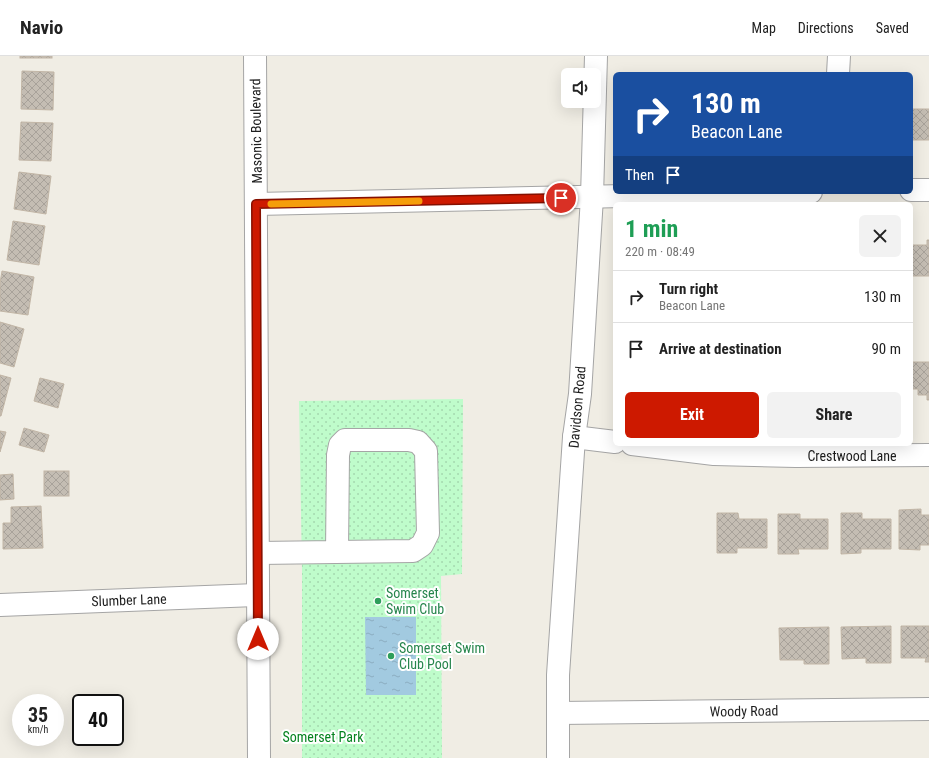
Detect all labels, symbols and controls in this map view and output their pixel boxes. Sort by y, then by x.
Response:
text: Navio [20,16,63,39]
text: Map [752,20,776,36]
text: Directions [798,20,854,36]
text: Saved [876,20,909,36]
map controls [561,68,601,108]
button: sound [561,68,601,108]
street label: Masonic Boulevard [247,78,265,184]
text: 130 m [691,87,761,120]
icon: right [625,88,677,140]
text: Beacon Lane [691,121,782,142]
icon: arrive [662,164,684,186]
text: Then [625,166,654,184]
pin [544,181,578,215]
icon: arrive [550,187,572,209]
text: 1 min [625,215,678,243]
button: close [859,215,901,257]
text: 220 m · 08:49 [625,244,695,259]
text: Turn right [659,280,718,298]
icon: right [625,286,647,308]
text: 130 m [864,288,901,306]
text: Beacon Lane [659,298,725,313]
icon: arrive [625,338,647,360]
text: Arrive at destination [659,340,782,358]
text: 90 m [871,340,901,358]
street label: Davidson Road [565,365,589,449]
button: Exit [625,392,759,438]
button: Share [767,392,901,438]
street label: Crestwood Lane [807,448,897,464]
place label: Somerset Swim Club [386,585,444,617]
street label: Slumber Lane [91,591,167,609]
marker: Somerset Swim Club [373,596,383,606]
position arrow [237,618,279,660]
place label: Somerset Swim Club Pool [399,640,485,672]
marker: Somerset Swim Club Pool [386,651,396,661]
speed limit sign: 40 [72,694,124,746]
street label: Woody Road [710,702,778,720]
text: 35 [28,703,48,727]
text: km/h [28,724,48,735]
park label: Somerset Park [283,729,364,745]

